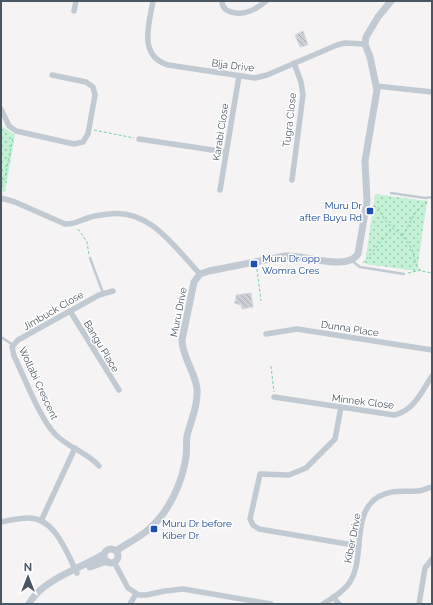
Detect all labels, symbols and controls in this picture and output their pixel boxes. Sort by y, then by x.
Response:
street label: Bija Drive [211,57,255,74]
street label: Tugra Close [281,92,298,148]
street label: Karabi Close [211,102,230,162]
place label: Muru Dr after Buyu Rd [299,200,362,223]
marker: Muru Dr after Buyu Rd [365,206,375,216]
place label: Muru Dr opp Womra Cres [262,253,320,276]
marker: Muru Dr opp Womra Cres [249,259,259,269]
street label: Muru Drive [168,286,189,338]
street label: Jimbuck Close [21,289,85,332]
street label: Bangu Place [82,318,121,374]
street label: Dunna Place [320,318,380,339]
street label: Wollabi Crescent [17,345,60,422]
street label: Minnek Close [331,392,395,411]
street label: Kiber Drive [342,512,363,564]
place label: Muru Dr before Kiber Dr [162,518,232,541]
marker: Muru Dr before Kiber Dr [149,524,159,534]
north arrow [8,557,48,597]
text: N [24,561,32,574]

